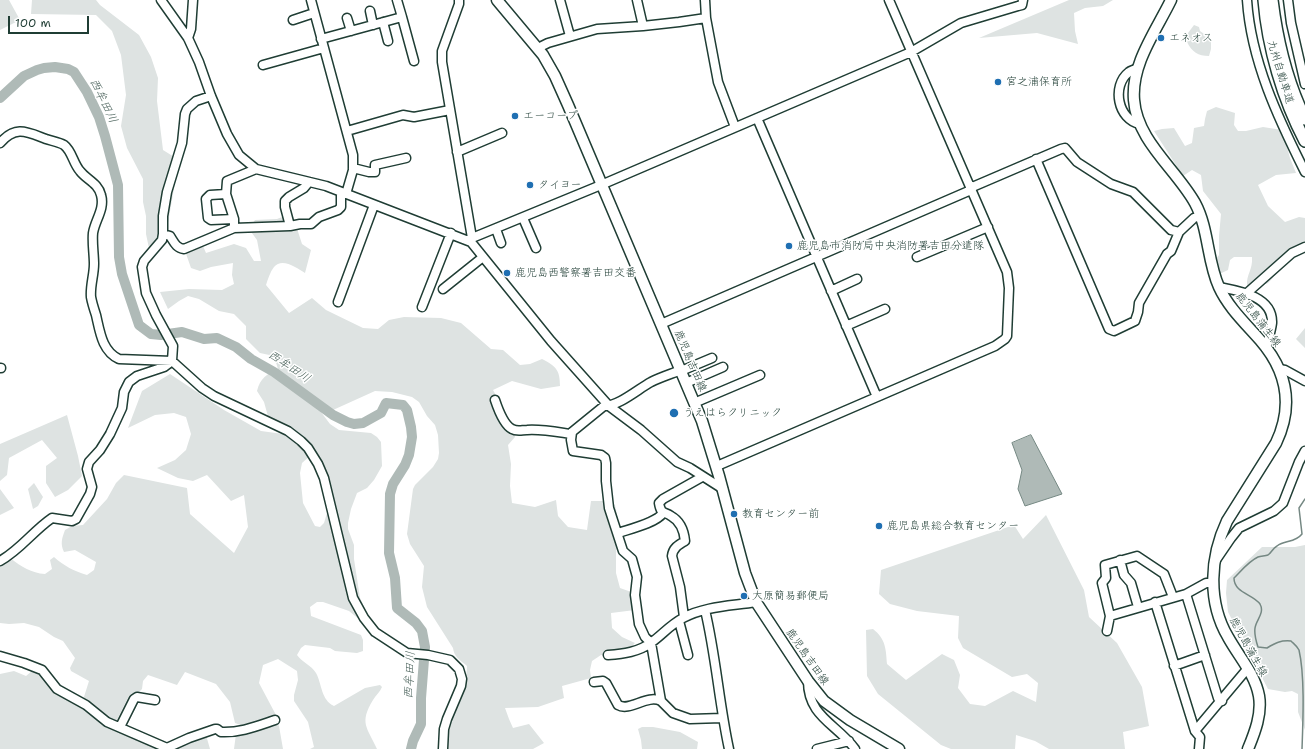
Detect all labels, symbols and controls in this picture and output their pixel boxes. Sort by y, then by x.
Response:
scale bar [10,8,91,34]
text: 100 m [15,15,51,31]
place label: エネオス [1169,31,1213,45]
marker: エネオス [1156,33,1166,43]
street label: 九州自動車道 [1264,39,1296,105]
place label: 宮之浦保育所 [1006,75,1072,89]
water label: 西牟田川 [86,76,120,126]
marker: 宮之浦保育所 [993,77,1003,87]
place label: エーコープ [523,109,578,123]
marker: エーコープ [510,111,520,121]
place label: タイヨー [538,178,581,192]
marker: タイヨー [525,180,535,190]
place label: 鹿児島市消防局中央消防署吉田分遣隊 [797,239,984,253]
marker: 鹿児島市消防局中央消防署吉田分遣隊 [784,241,794,251]
place label: 鹿児島西警察署吉田交番 [515,266,636,280]
marker: 鹿児島西警察署吉田交番 [502,268,512,278]
street label: 鹿児島蒲生線 [1232,290,1284,350]
street label: 鹿児島吉田線 [671,328,709,394]
water label: 西牟田川 [265,348,313,386]
place label: うえはらクリニック [683,406,782,420]
marker: うえはらクリニック [668,407,680,419]
place label: 教育センター前 [742,507,819,521]
marker: 教育センター前 [729,509,739,519]
place label: 鹿児島県総合教育センター [887,519,1019,533]
marker: 鹿児島県総合教育センター [874,521,884,531]
place label: 大原簡易郵便局 [752,589,829,603]
marker: 大原簡易郵便局 [739,591,749,601]
street label: 鹿児島蒲生線 [1226,615,1270,679]
street label: 鹿児島吉田線 [783,626,831,688]
water label: 西牟田川 [402,651,418,699]

